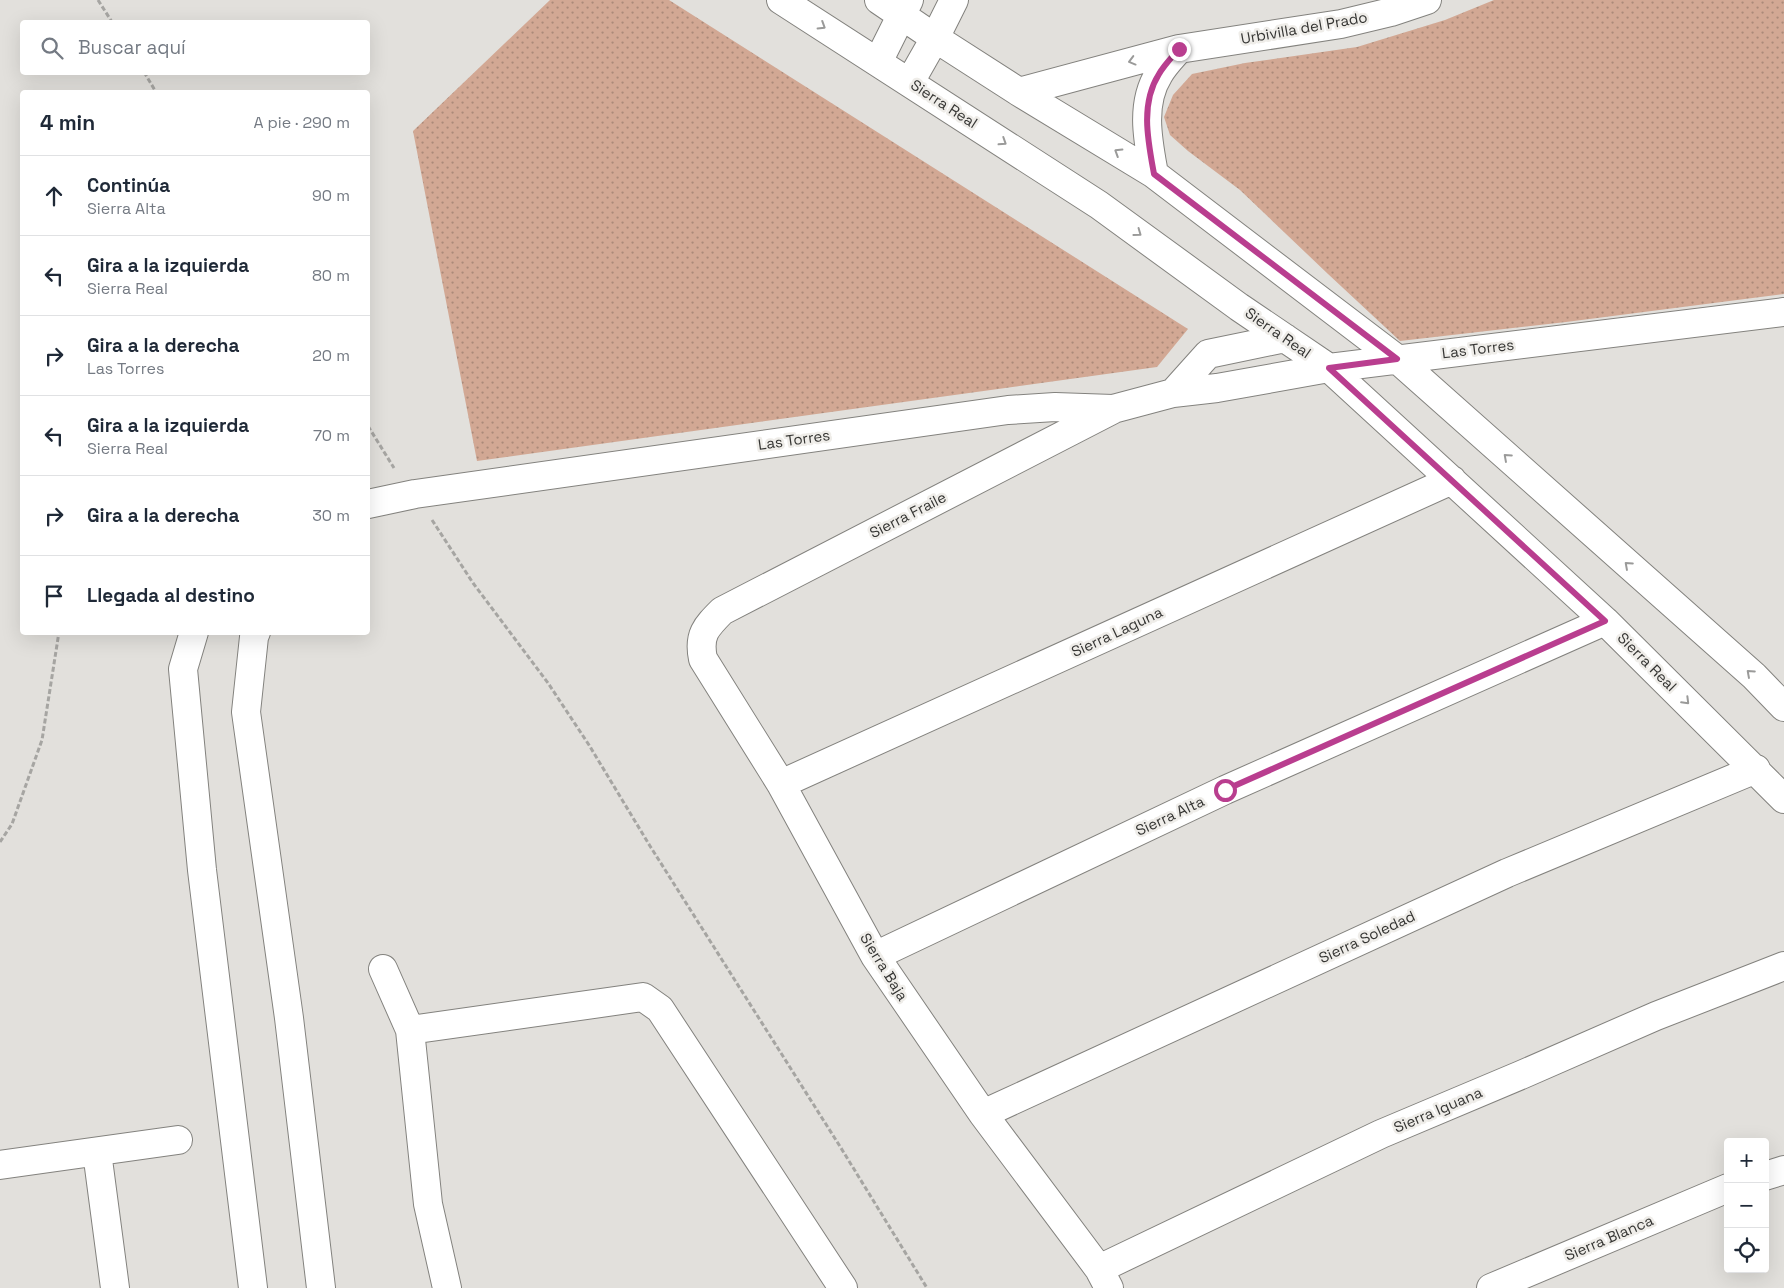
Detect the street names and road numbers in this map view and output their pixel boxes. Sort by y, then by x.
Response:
street label: Urbivilla del Prado [1239,7,1369,48]
street label: Sierra Real [907,75,981,132]
street label: Sierra Real [1242,303,1315,362]
street label: Las Torres [1441,335,1515,362]
street label: Las Torres [757,425,831,454]
street label: Sierra Fraile [866,487,949,542]
street label: Sierra Laguna [1068,602,1166,661]
street label: Sierra Real [1614,628,1681,695]
street label: Sierra Alta [1132,791,1208,840]
street label: Sierra Soledad [1316,906,1418,967]
street label: Sierra Baja [856,929,913,1004]
street label: Sierra Iguana [1391,1082,1485,1137]
street label: Sierra Blanca [1562,1210,1656,1265]

